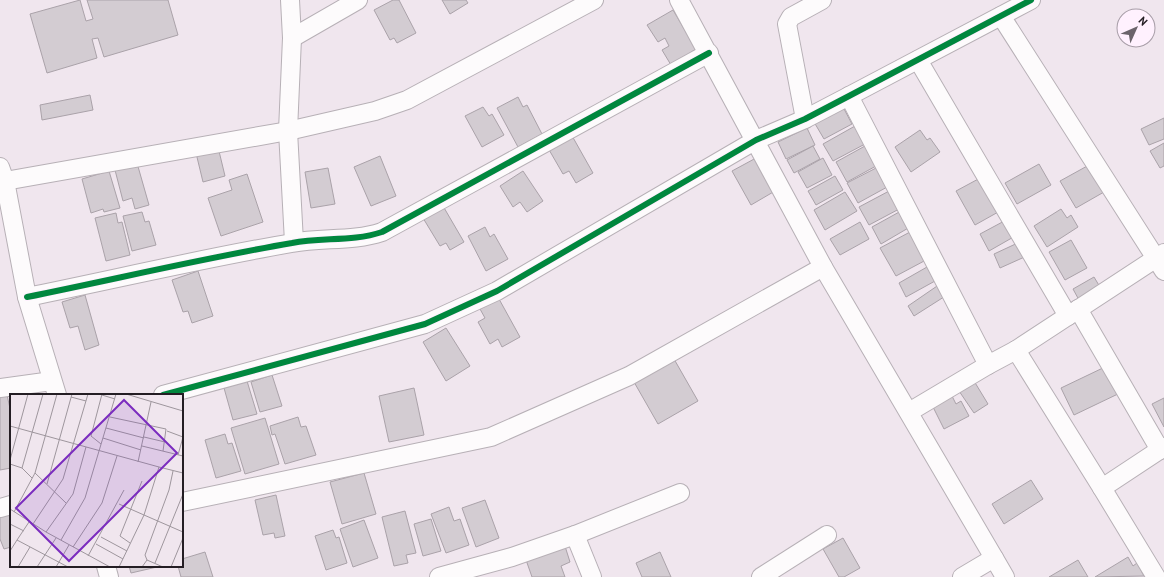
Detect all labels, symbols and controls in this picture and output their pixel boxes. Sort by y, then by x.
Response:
north arrow [1116,8,1156,48]
text: N [1136,13,1151,28]
inset map [10,394,183,567]

